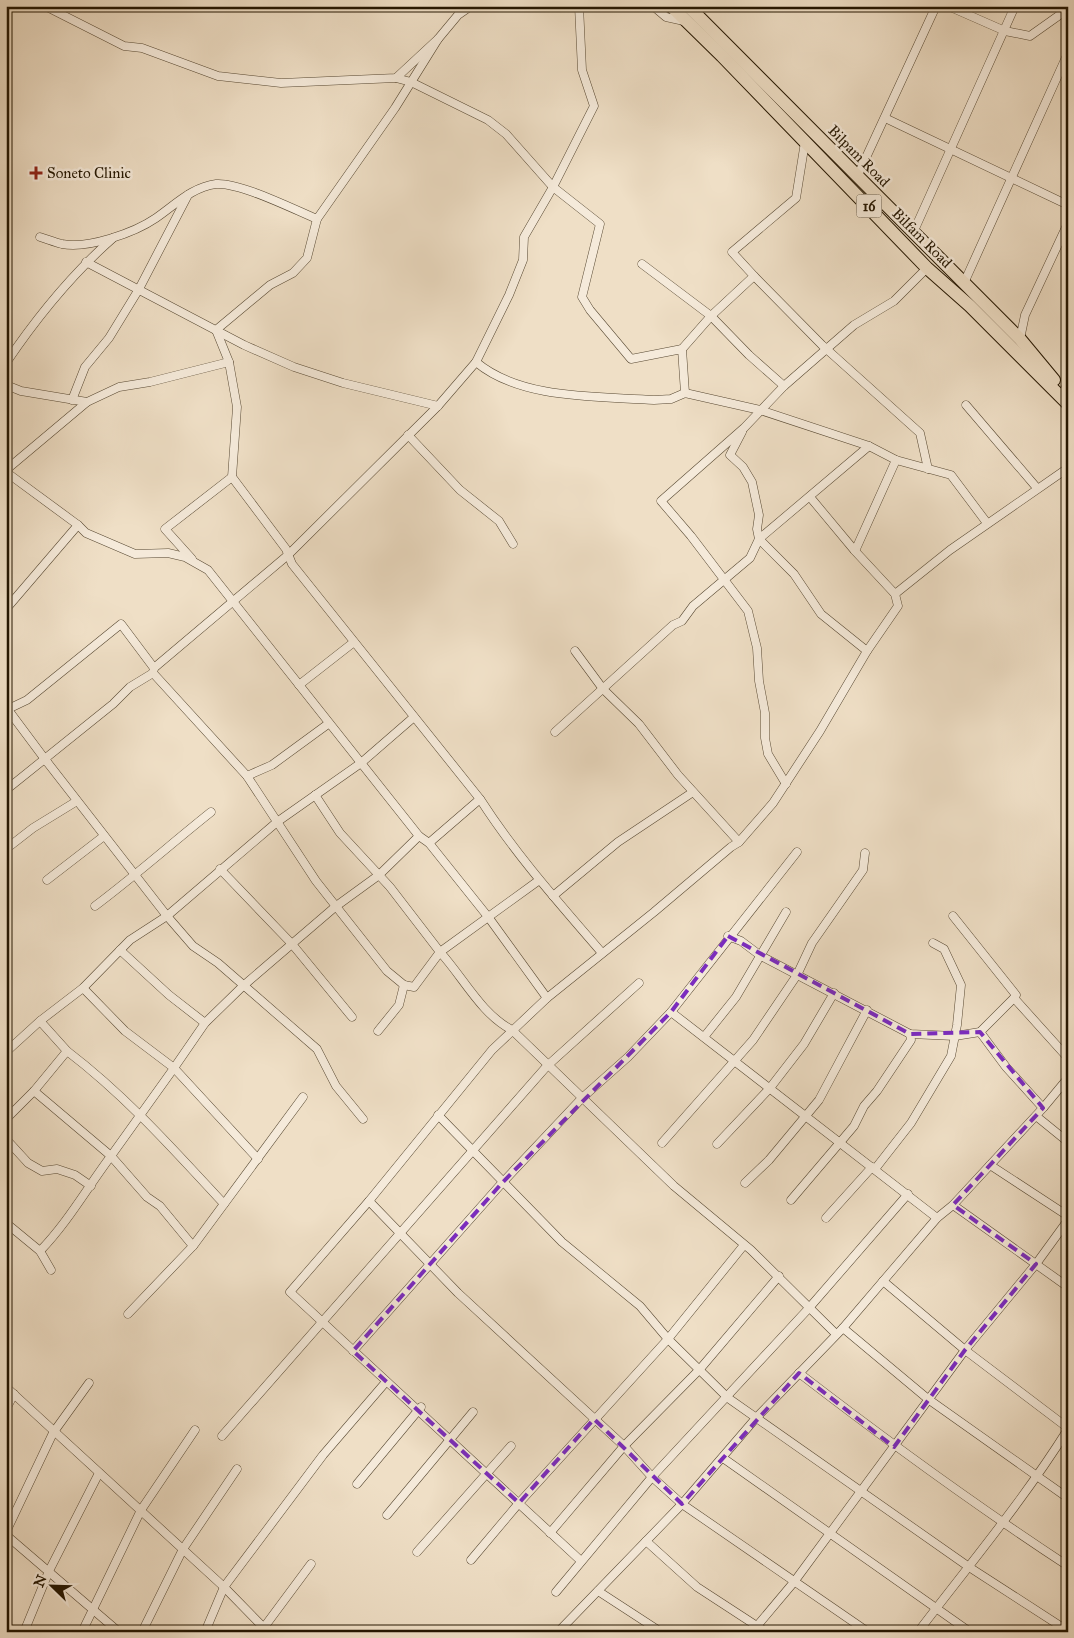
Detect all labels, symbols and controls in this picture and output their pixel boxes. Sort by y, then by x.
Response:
street label: Bilpam Road [824,121,894,191]
place label: Soneto Clinic [47,164,131,182]
marker: Soneto Clinic [29,166,43,180]
road number: 16 [856,195,882,218]
street label: Bilfam Road [888,204,956,272]
north arrow [28,1560,78,1610]
text: N [30,1572,51,1590]

